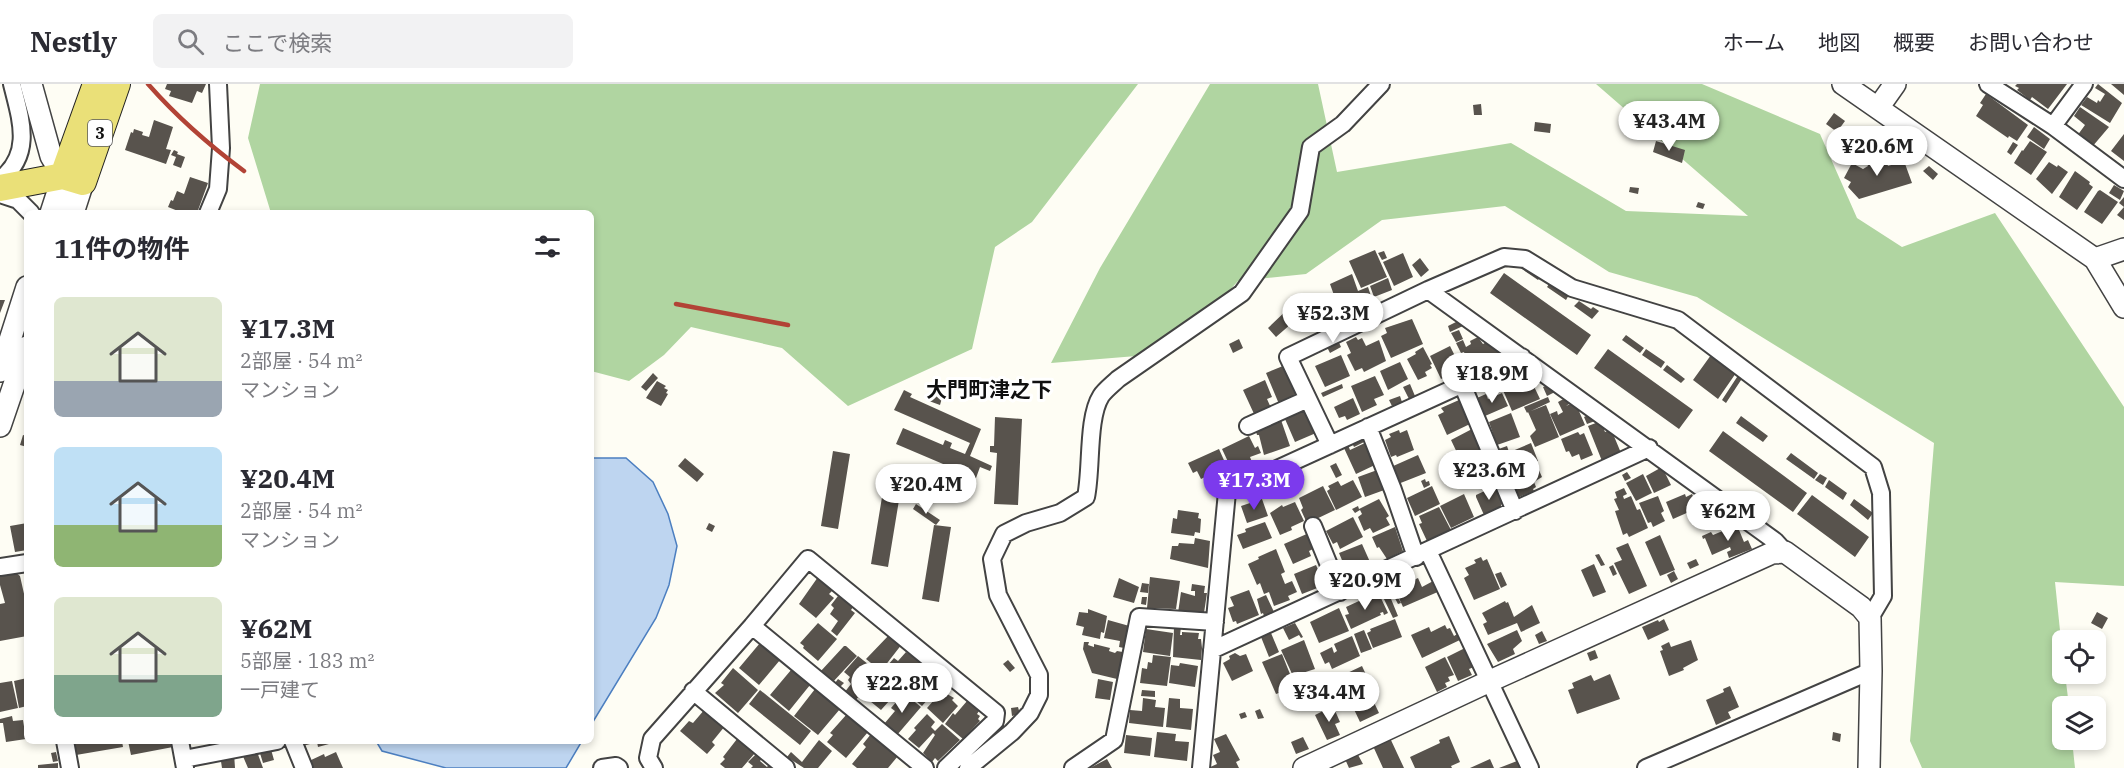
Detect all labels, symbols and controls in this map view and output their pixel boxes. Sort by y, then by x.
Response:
search box [153,14,573,68]
text: Nestly [30,23,117,60]
icon: search [174,25,207,58]
text: ここで検索 [222,28,332,57]
text: ホーム [1723,28,1785,56]
text: 地図 [1818,28,1860,56]
text: 概要 [1893,28,1935,56]
text: お問い合わせ [1968,28,2094,56]
pin: ¥43.4M [1620,101,1718,152]
text: ¥43.4M [1632,107,1706,134]
road number: 3 [88,120,112,146]
pin: ¥20.6M [1828,126,1926,177]
text: ¥20.6M [1840,132,1914,159]
icon: filters [531,230,564,263]
text: 11件の物件 [54,231,189,265]
pin: ¥52.3M [1284,293,1382,344]
text: ¥52.3M [1296,299,1370,326]
text: ¥17.3M [240,311,335,345]
icon: home [102,321,174,393]
text: 2部屋 · 54 m² [240,347,362,374]
pin: ¥18.9M [1443,353,1541,404]
text: ¥18.9M [1455,359,1529,386]
district label: 大門町津之下 [926,375,1052,403]
text: マンション [240,376,340,403]
pin: ¥23.6M [1440,450,1538,501]
text: ¥23.6M [1452,456,1526,483]
pin: ¥17.3M [1205,460,1303,511]
text: ¥20.4M [240,461,335,495]
pin: ¥20.4M [877,464,975,515]
text: ¥17.3M [1217,466,1291,493]
text: ¥20.4M [889,470,963,497]
icon: home [102,471,174,543]
pin: ¥62M [1692,491,1764,542]
text: 2部屋 · 54 m² [240,497,362,524]
text: ¥62M [1700,497,1756,524]
text: マンション [240,526,340,553]
pin: ¥20.9M [1316,560,1414,611]
text: ¥20.9M [1328,566,1402,593]
text: ¥62M [240,611,312,645]
icon: home [102,621,174,693]
map controls [2052,630,2106,750]
button: locate [2052,630,2106,684]
text: 5部屋 · 183 m² [240,647,374,674]
pin: ¥22.8M [853,663,951,714]
text: ¥22.8M [865,669,939,696]
pin: ¥34.4M [1280,672,1378,723]
text: 一戸建て [240,676,320,703]
text: ¥34.4M [1292,678,1366,705]
button: layers [2052,696,2106,750]

